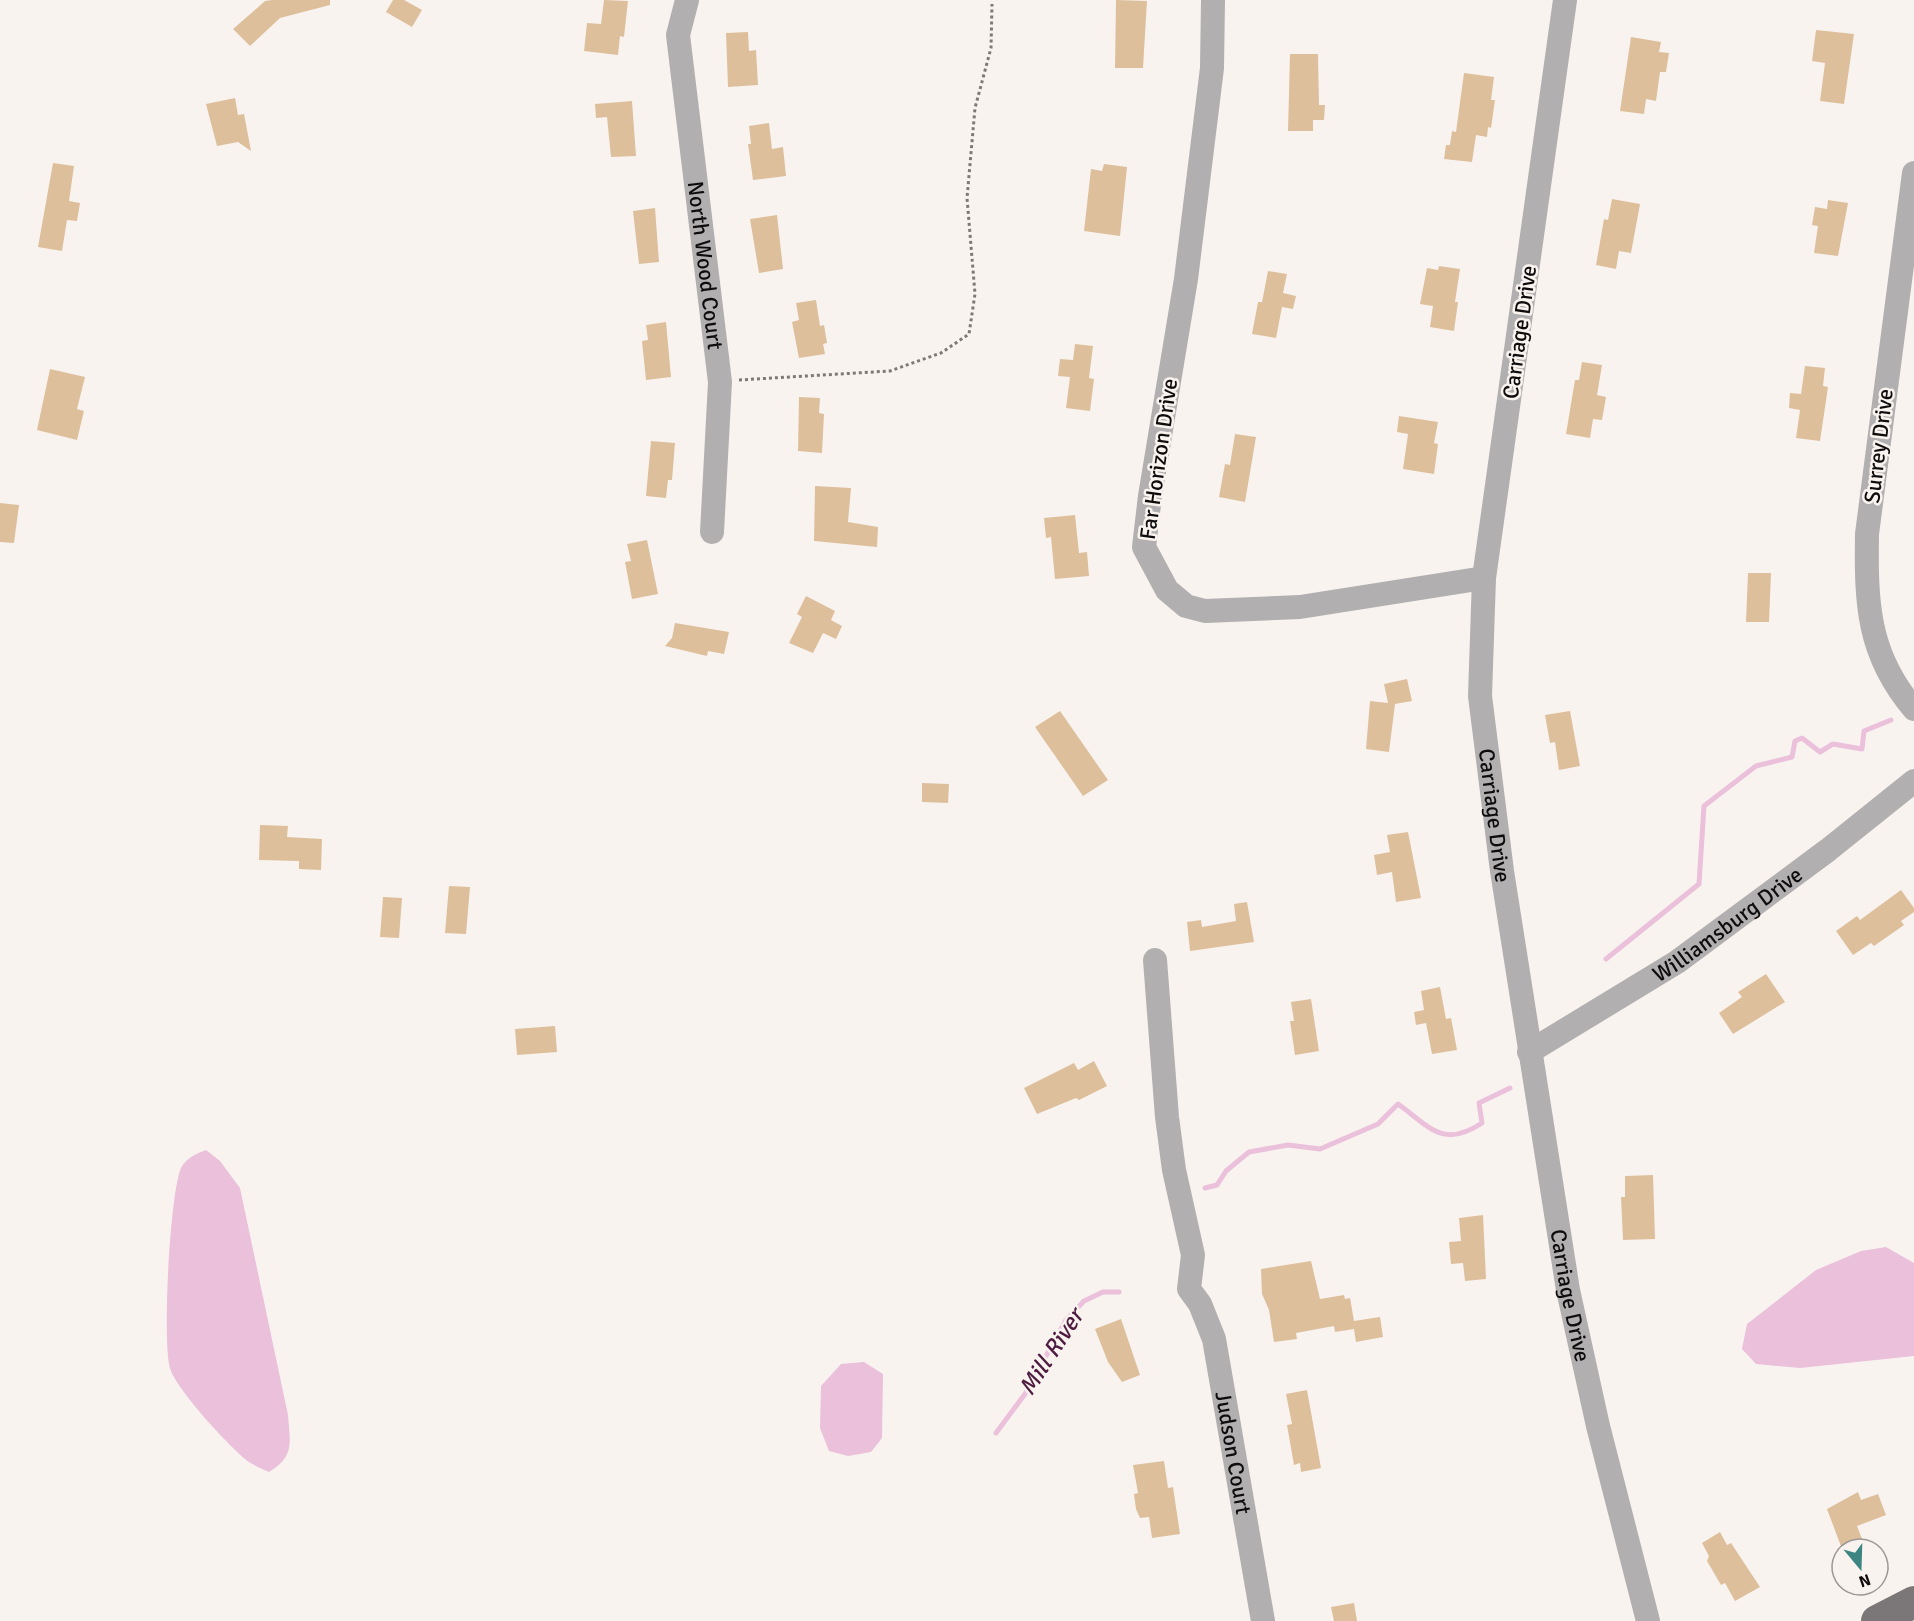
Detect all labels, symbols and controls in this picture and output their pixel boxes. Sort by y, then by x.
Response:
street label: North Wood Court [682,179,729,351]
street label: Carriage Drive [1497,264,1542,401]
street label: Far Horizon Drive [1134,377,1183,541]
street label: Surrey Drive [1858,387,1899,505]
street label: Carriage Drive [1473,747,1517,884]
street label: Williamsburg Drive [1647,861,1808,988]
street label: Carriage Drive [1545,1227,1596,1364]
water label: Mill River [1012,1300,1092,1401]
street label: Judson Court [1209,1389,1257,1517]
north arrow [1830,1537,1890,1597]
text: N [1856,1569,1873,1592]

